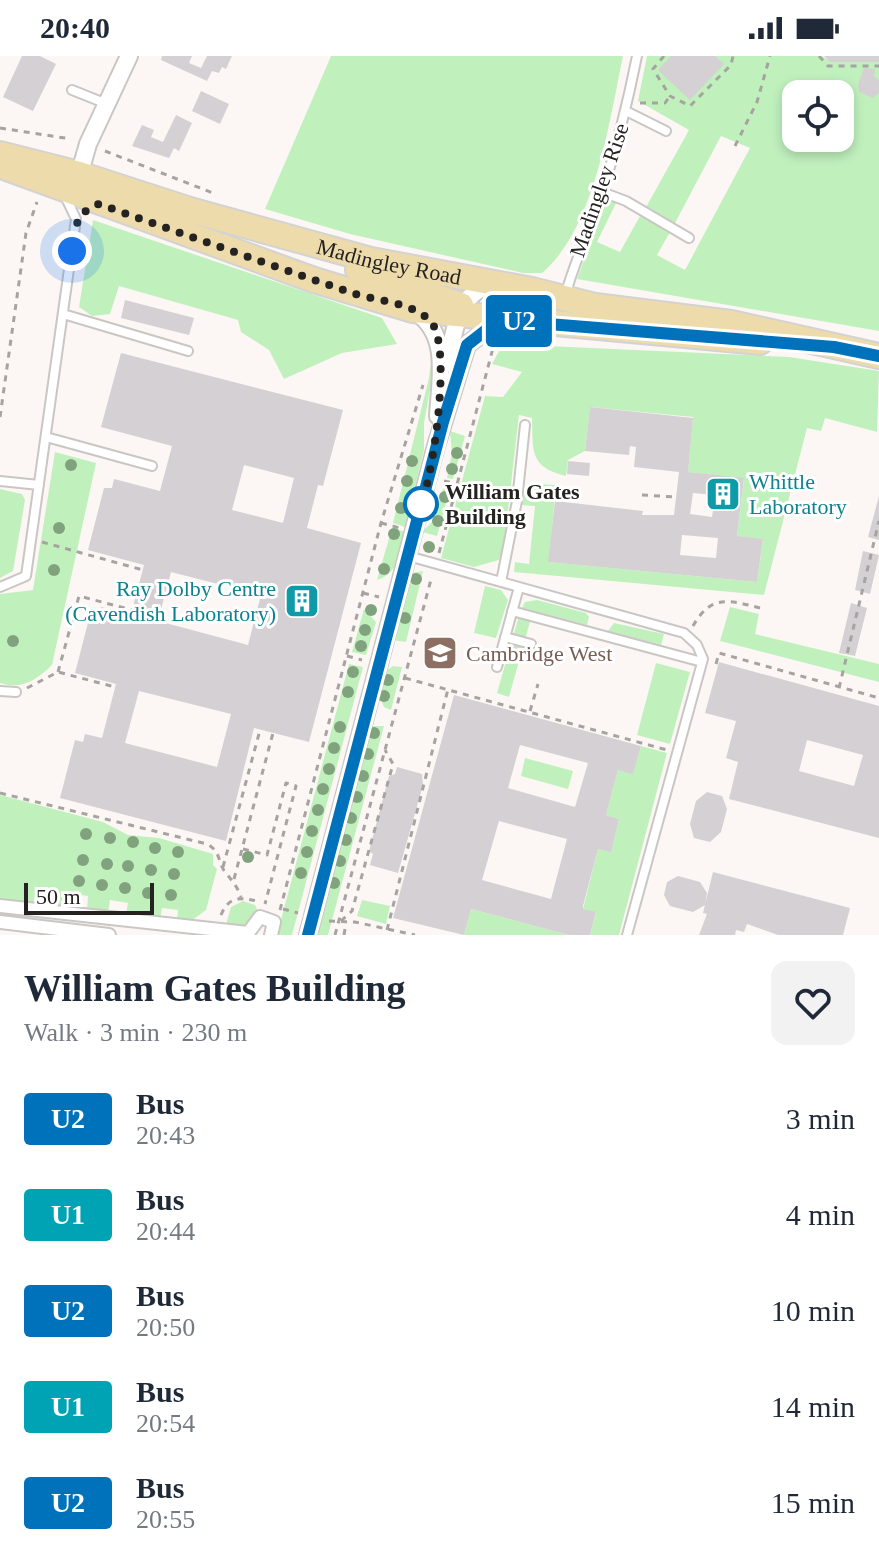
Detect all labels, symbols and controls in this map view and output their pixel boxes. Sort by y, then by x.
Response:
text: 20:40 [40,11,110,44]
map controls [782,80,854,152]
button: locate [782,80,854,152]
street label: Madingley Rise [564,120,634,260]
your location [52,231,92,271]
street label: Madingley Road [314,233,463,289]
line badge: U2 [483,295,555,347]
text: U2 [502,305,536,336]
place label: Whittle Laboratory [749,469,847,519]
building icon: Whittle Laboratory [704,475,742,513]
place label: William Gates Building [445,479,580,529]
marker: William Gates Building [404,487,438,521]
place label: Ray Dolby Centre (Cavendish Laboratory) [65,576,276,626]
building icon: Ray Dolby Centre (Cavendish Laboratory) [283,582,321,620]
school or university icon: Cambridge West [421,634,459,672]
place label: Cambridge West [466,641,612,666]
scale bar [24,879,154,915]
text: 50 m [36,884,81,909]
button: heart [771,961,855,1045]
text: William Gates Building [24,967,405,1009]
text: Walk · 3 min · 230 m [24,1018,247,1047]
text: Bus [136,1087,184,1120]
text: 3 min [786,1102,855,1135]
text: U2 [51,1103,85,1134]
text: 20:43 [136,1121,195,1150]
text: Bus [136,1183,184,1216]
text: 4 min [786,1198,855,1231]
text: U1 [51,1199,85,1230]
text: 20:44 [136,1217,195,1246]
text: Bus [136,1279,184,1312]
text: 10 min [771,1294,855,1327]
text: U2 [51,1295,85,1326]
text: 20:50 [136,1313,195,1342]
text: Bus [136,1375,184,1408]
text: 14 min [771,1390,855,1423]
text: U1 [51,1391,85,1422]
text: 20:54 [136,1409,195,1438]
text: Bus [136,1471,184,1504]
text: 15 min [771,1486,855,1519]
text: U2 [51,1487,85,1518]
text: 20:55 [136,1505,195,1534]

